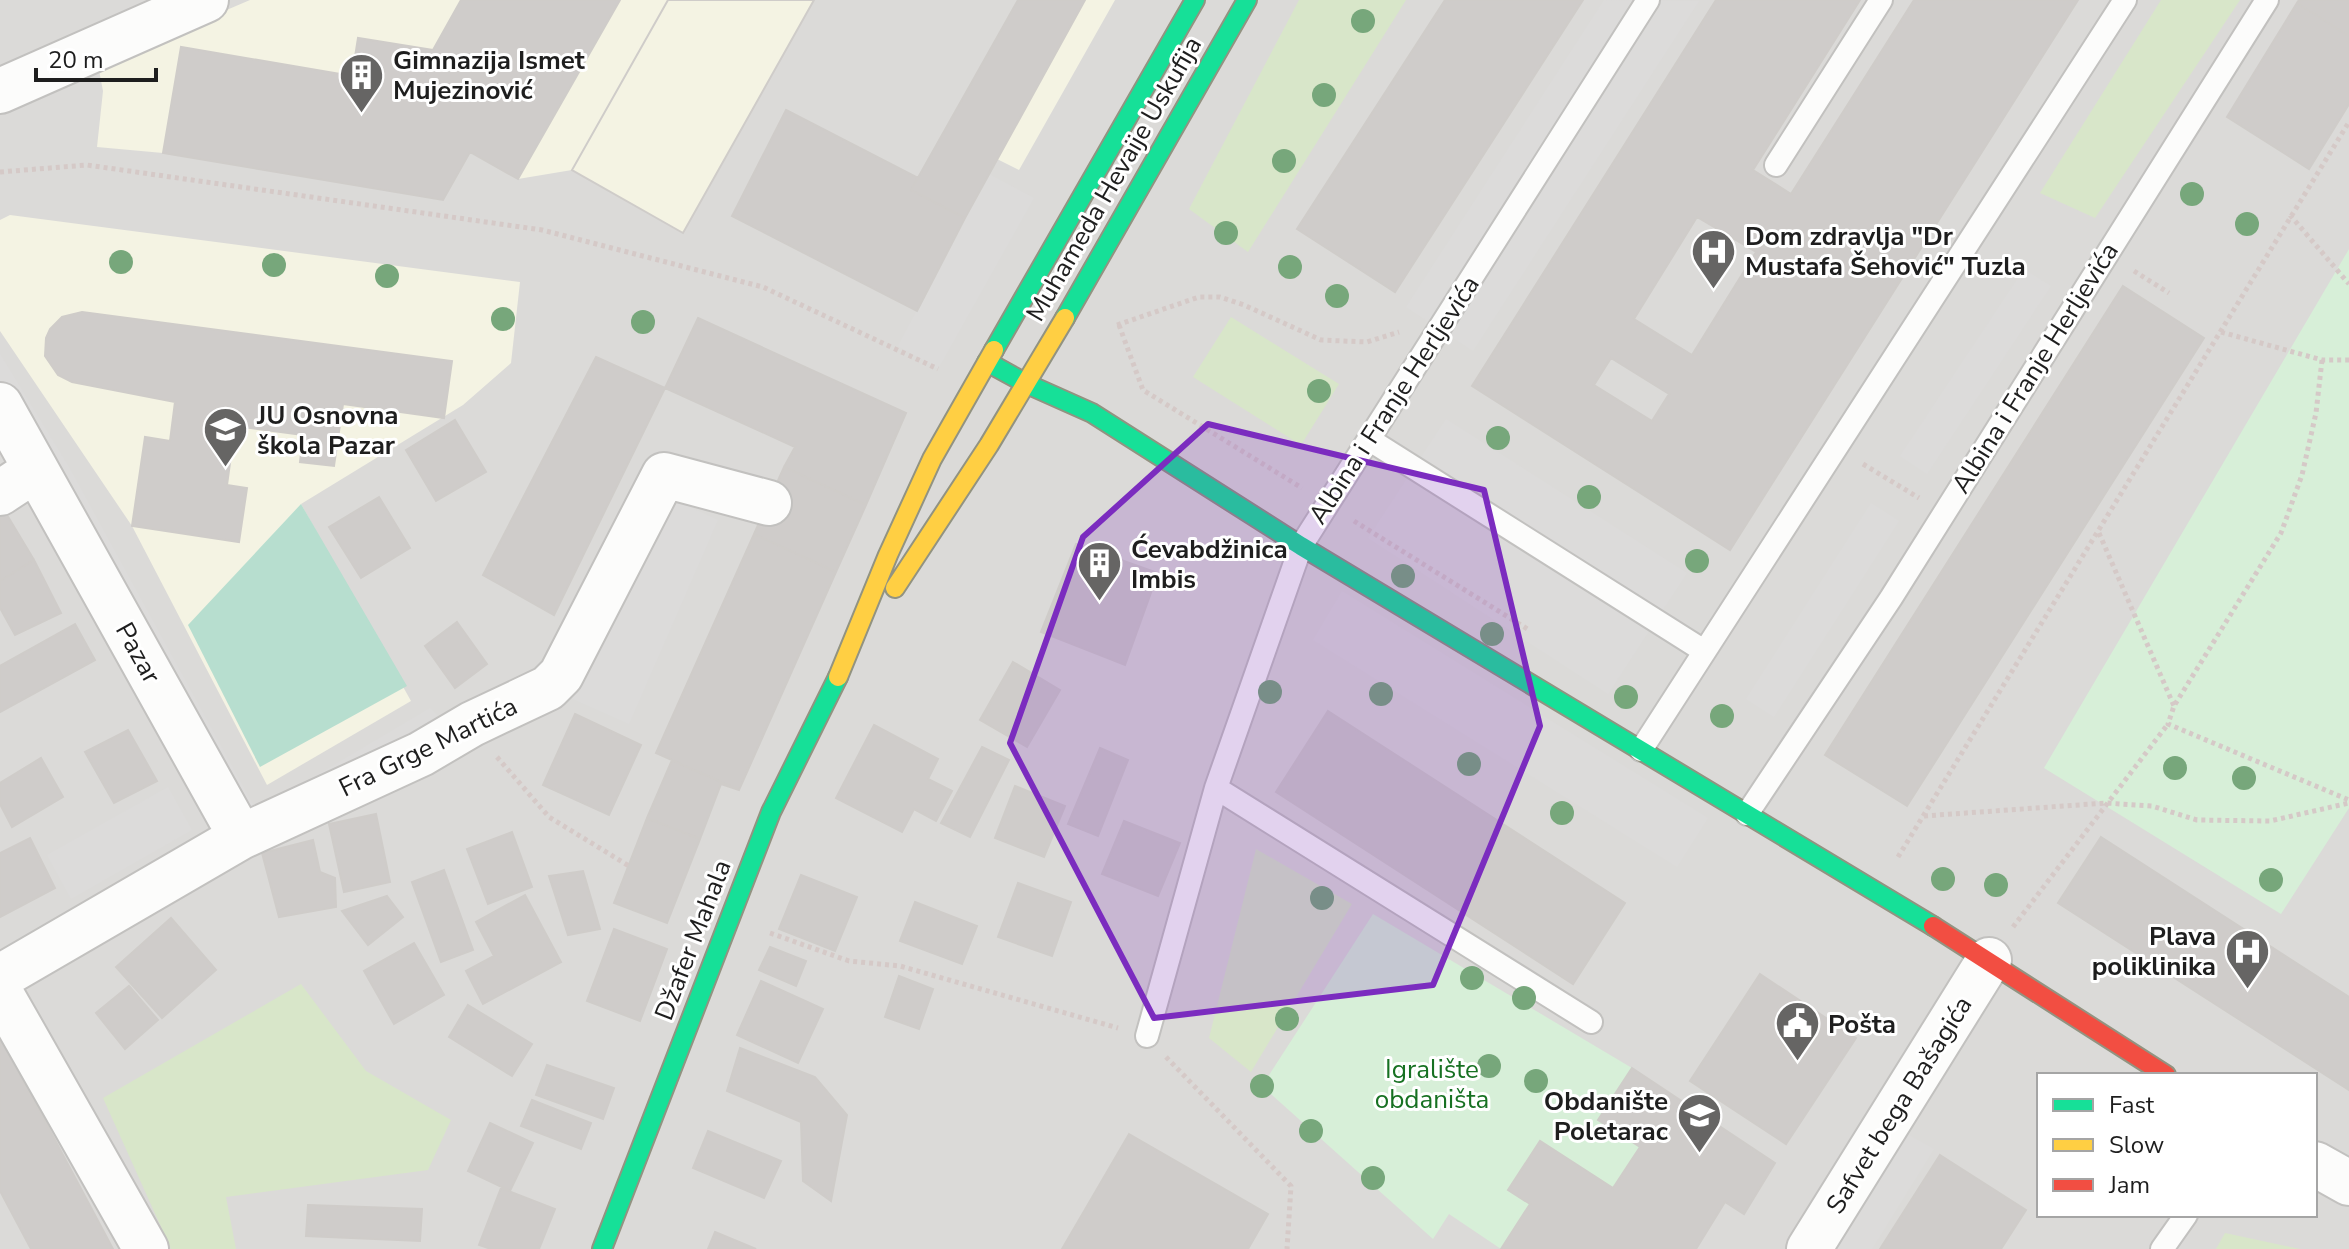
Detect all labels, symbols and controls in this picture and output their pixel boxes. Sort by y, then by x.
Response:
street label: Muhameda Hevaije Uskufija [1018,30,1210,328]
scale bar [36,32,156,82]
place label: Gimnazija Ismet Mujezinović [393,43,586,108]
text: 20 m [48,44,104,76]
building icon: Gimnazija Ismet Mujezinović [338,51,386,114]
place label: Dom zdravlja "Dr Mustafa Šehović" Tuzla [1745,219,2026,284]
hospital icon: Dom zdravlja "Dr Mustafa Šehović" Tuzla [1690,227,1738,290]
street label: Albina i Franje Herljevića [1943,236,2127,500]
street label: Albina i Franje Herljevića [1300,269,1488,531]
place label: JU Osnovna škola Pazar [256,398,399,463]
school or university icon: JU Osnovna škola Pazar [202,406,250,469]
place label: Ćevabdžinica Imbis [1131,532,1288,597]
building icon: Ćevabdžinica Imbis [1076,540,1124,603]
street label: Pazar [107,616,169,690]
street label: Fra Grge Martića [333,689,523,805]
street label: Džafer Mahala [646,855,740,1025]
place label: Plava poliklinika [2092,919,2216,984]
hospital icon: Plava poliklinika [2223,927,2271,990]
street label: Safvet bega Bašagića [1818,990,1980,1220]
public building icon: Pošta [1773,1000,1821,1063]
place label: Pošta [1828,1007,1896,1042]
park label: Igralište obdaništa [1375,1052,1489,1117]
legend [2037,1073,2317,1217]
place label: Obdanište Poletarac [1544,1084,1668,1149]
text: Fast [2109,1089,2155,1121]
school or university icon: Obdanište Poletarac [1675,1092,1723,1155]
text: Slow [2109,1129,2164,1161]
text: Jam [2108,1169,2150,1201]

